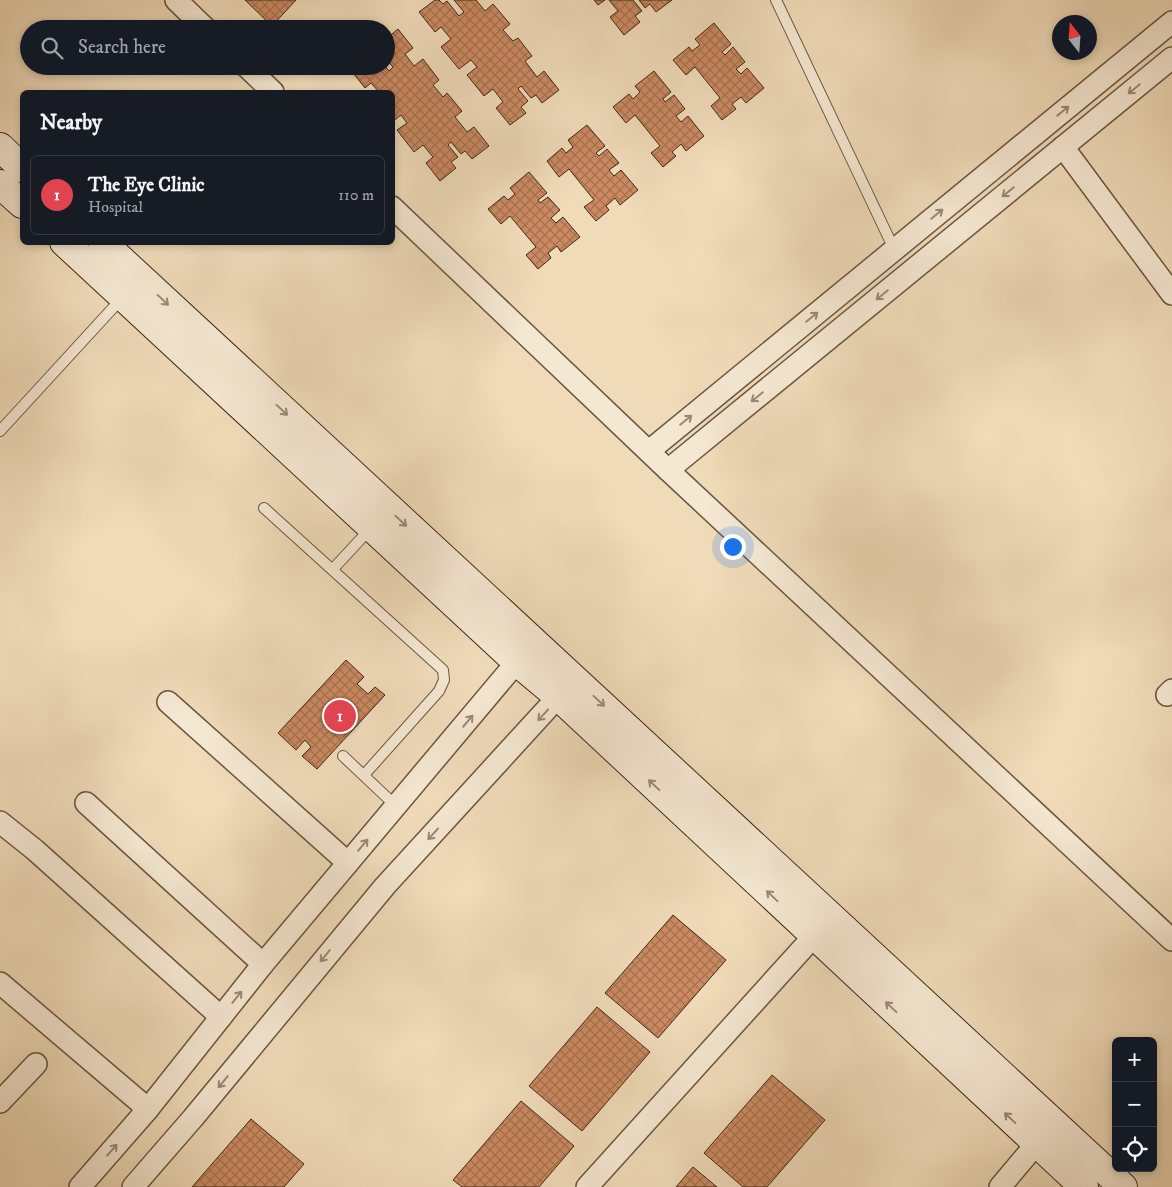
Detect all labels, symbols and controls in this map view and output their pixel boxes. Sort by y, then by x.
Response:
north arrow [1052,15,1097,60]
search box [20,20,395,75]
icon: search [38,34,66,62]
text: Search here [78,36,166,59]
one-way arrow [1128,84,1141,95]
one-way arrow [1056,106,1069,117]
text: Nearby [40,110,102,136]
text: The Eye Clinic [88,174,205,197]
text: 1 [54,185,60,205]
text: 110 m [338,185,374,205]
one-way arrow [1002,186,1015,197]
text: Hospital [88,197,143,217]
one-way arrow [931,209,944,220]
one-way arrow [876,289,889,300]
one-way arrow [157,294,170,306]
one-way arrow [805,312,818,323]
one-way arrow [750,392,763,403]
one-way arrow [276,404,289,416]
one-way arrow [679,415,692,426]
one-way arrow [395,515,408,527]
your location [720,534,746,560]
one-way arrow [593,695,606,707]
pin: 1 [324,697,356,735]
one-way arrow [537,708,549,721]
one-way arrow [462,715,473,728]
one-way arrow [647,779,660,791]
one-way arrow [427,828,439,841]
one-way arrow [358,839,369,852]
one-way arrow [766,890,779,902]
one-way arrow [320,949,331,962]
one-way arrow [231,991,242,1004]
one-way arrow [885,1001,898,1013]
map controls [1112,1037,1157,1172]
button: + [1112,1037,1157,1082]
one-way arrow [217,1075,228,1088]
button: − [1112,1082,1157,1127]
one-way arrow [1004,1112,1016,1124]
button: locate [1112,1127,1157,1172]
one-way arrow [106,1144,118,1157]

